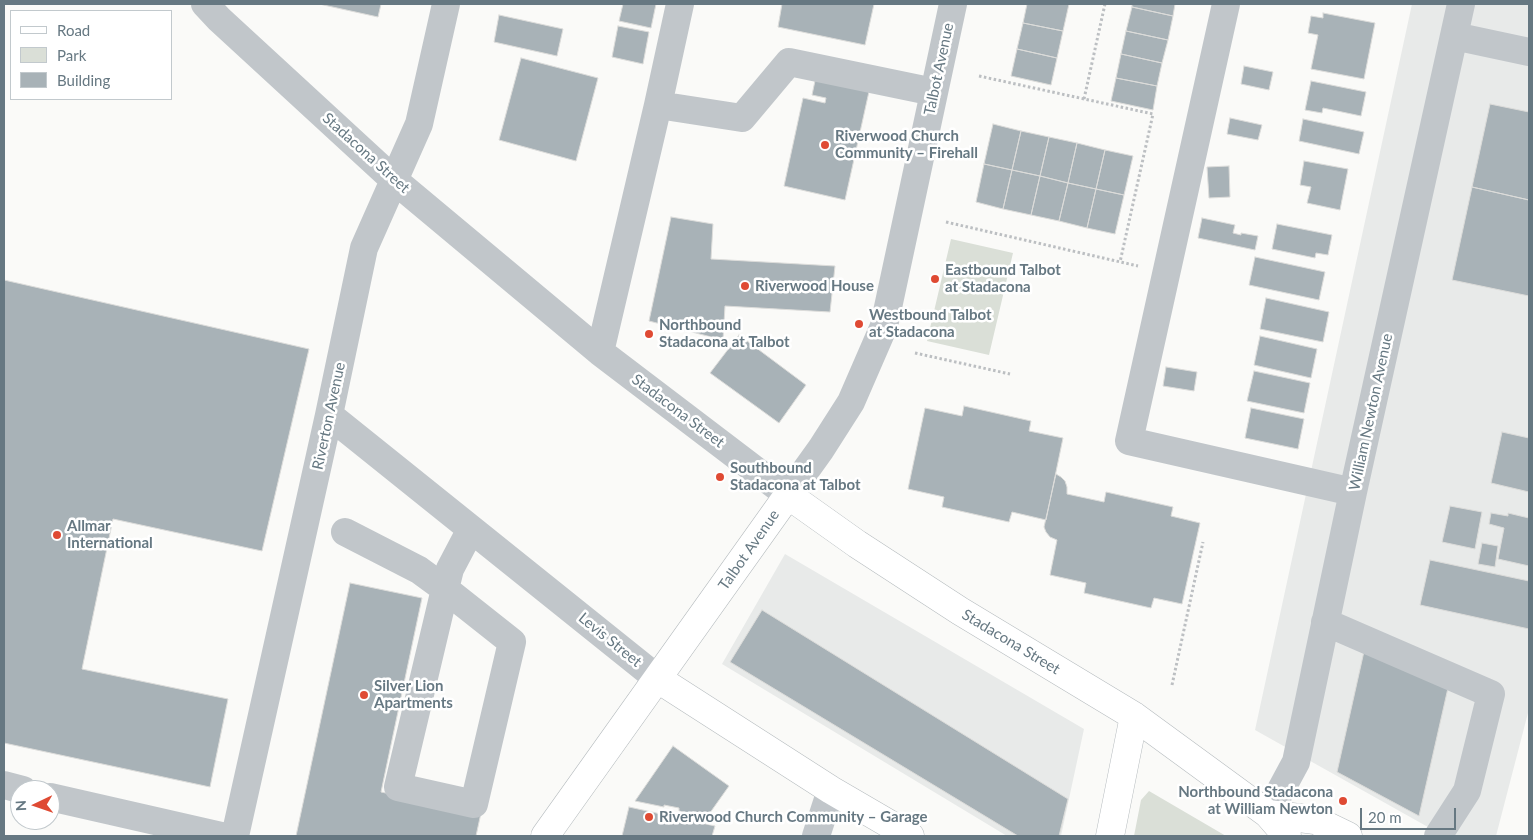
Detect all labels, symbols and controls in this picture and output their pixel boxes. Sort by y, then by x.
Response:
legend [10,10,172,100]
text: Road [57,21,90,39]
street label: Talbot Avenue [920,21,958,117]
text: Park [57,46,86,64]
text: Building [57,71,110,89]
street label: Stadacona Street [319,109,413,197]
place label: Riverwood Church Community – Firehall [835,127,978,162]
marker: Riverwood Church Community – Firehall [819,139,831,151]
place label: Eastbound Talbot at Stadacona [945,261,1061,296]
marker: Eastbound Talbot at Stadacona [929,273,941,285]
place label: Riverwood House [755,277,874,295]
marker: Riverwood House [739,280,751,292]
place label: Westbound Talbot at Stadacona [869,306,991,341]
place label: Northbound Stadacona at Talbot [659,316,790,351]
marker: Westbound Talbot at Stadacona [853,318,865,330]
marker: Northbound Stadacona at Talbot [643,328,655,340]
street label: William Newton Avenue [1346,332,1396,492]
street label: Riverton Avenue [309,361,349,471]
street label: Stadacona Street [628,370,728,452]
place label: Southbound Stadacona at Talbot [730,459,861,494]
marker: Southbound Stadacona at Talbot [714,471,726,483]
street label: Talbot Avenue [715,506,783,594]
place label: Allmar International [67,517,153,552]
marker: Allmar International [51,529,63,541]
street label: Stadacona Street [959,606,1063,678]
street label: Levis Street [575,609,645,671]
place label: Silver Lion Apartments [374,677,453,712]
marker: Silver Lion Apartments [358,689,370,701]
north arrow [10,780,60,830]
place label: Northbound Stadacona at William Newton [1178,783,1333,818]
marker: Northbound Stadacona at William Newton [1337,795,1349,807]
scale bar [1363,798,1459,830]
text: N [12,800,29,812]
place label: Riverwood Church Community – Garage [659,808,928,826]
text: 20 m [1368,808,1402,826]
marker: Riverwood Church Community – Garage [643,811,655,823]

